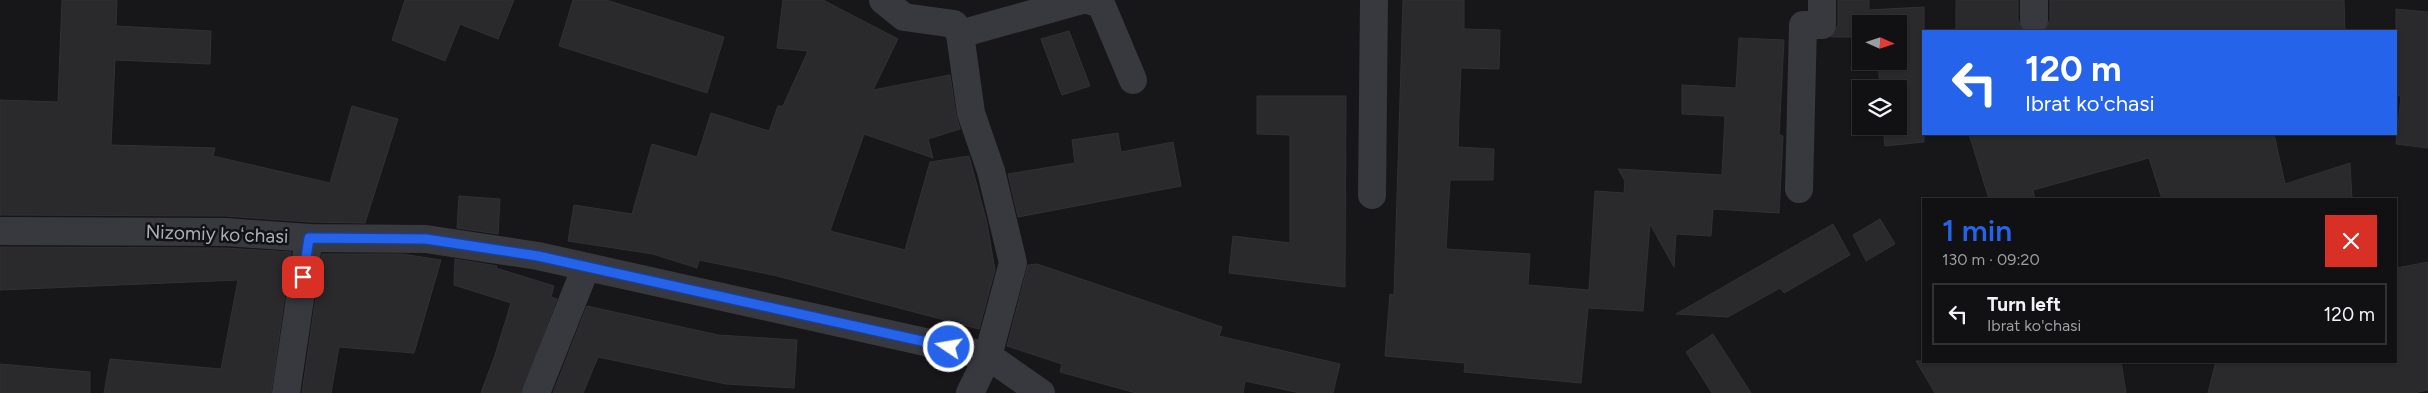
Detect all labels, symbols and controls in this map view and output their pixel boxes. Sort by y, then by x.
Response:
north arrow [1852,15,1908,70]
map controls [1852,15,1907,135]
text: 120 m [2025,48,2122,90]
icon: left [1942,50,2007,115]
button: layers [1852,80,1907,135]
text: Ibrat ko'chasi [2025,90,2155,117]
text: 1 min [1942,212,2012,249]
button: close [2325,215,2377,267]
street label: Nizomiy koʻchasi [145,220,289,248]
text: 130 m · 09:20 [1942,250,2040,269]
pin [282,256,324,298]
icon: arrive [289,263,317,291]
text: Turn left [1987,293,2061,316]
icon: left [1944,300,1972,328]
text: 120 m [2323,303,2375,326]
text: Ibrat ko'chasi [1987,316,2081,335]
position arrow [922,320,974,372]

